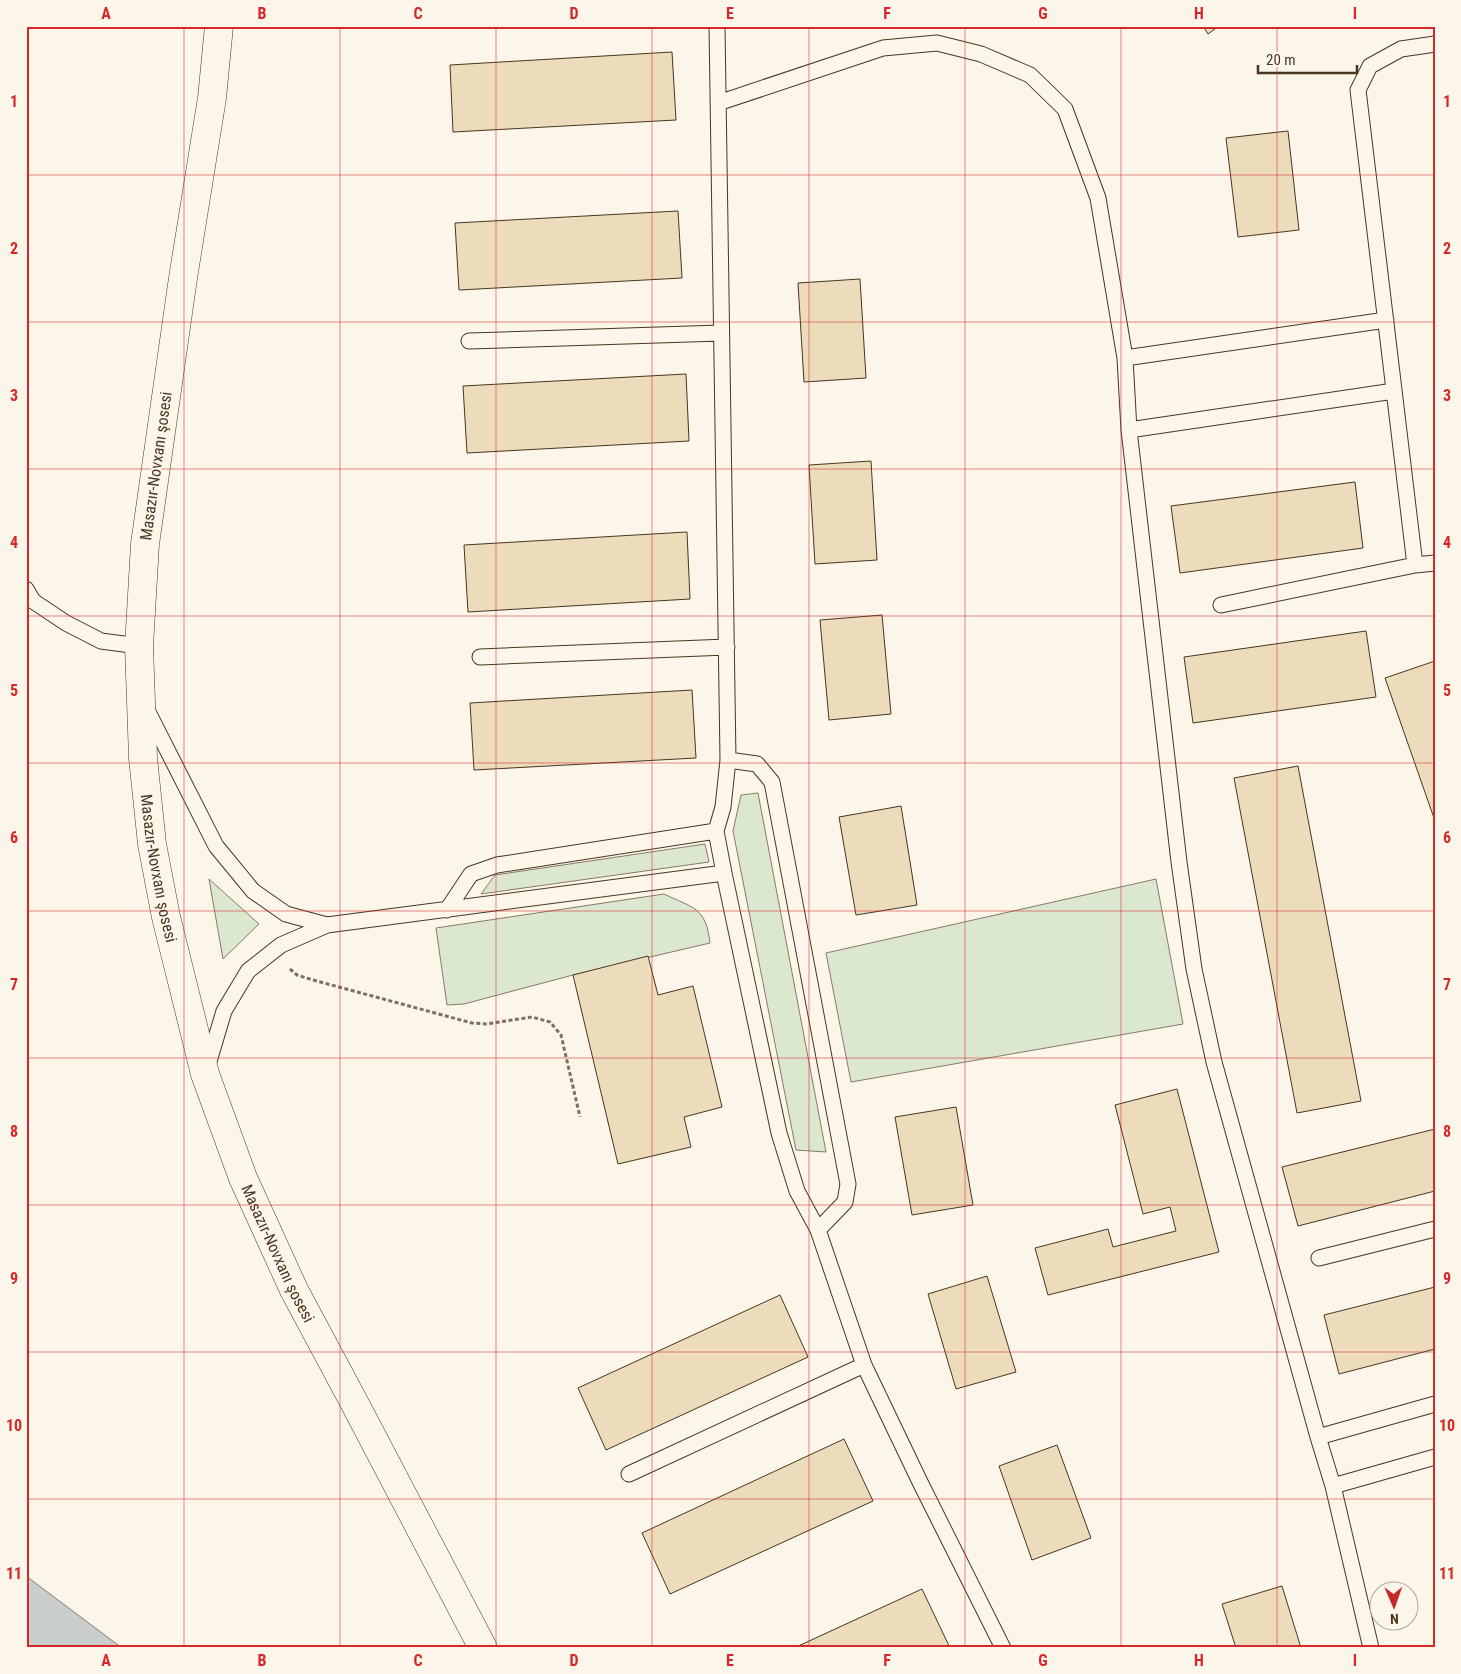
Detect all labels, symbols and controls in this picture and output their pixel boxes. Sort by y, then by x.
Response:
text: A [101,4,111,23]
text: B [258,4,267,23]
text: C [413,4,423,23]
text: D [569,4,579,23]
text: E [726,4,734,23]
text: F [883,4,891,23]
text: G [1038,4,1048,23]
text: H [1194,4,1204,23]
text: I [1353,4,1357,23]
scale bar [1258,42,1357,74]
text: 20 m [1266,51,1296,69]
text: 1 [10,92,18,111]
text: 1 [1443,92,1451,111]
text: 2 [10,239,18,258]
text: 2 [1443,239,1451,258]
text: 3 [10,386,18,405]
text: 3 [1443,386,1451,405]
street label: Masazır-Novxanı şosesi [136,390,176,542]
text: 4 [10,533,18,552]
text: 4 [1443,533,1451,552]
text: 5 [10,681,18,700]
text: 5 [1443,681,1451,700]
street label: Masazır-Novxanı şosesi [137,793,181,944]
text: 6 [10,828,18,847]
text: 6 [1443,828,1451,847]
text: 7 [10,975,18,994]
text: 7 [1443,975,1451,994]
text: 8 [10,1122,18,1141]
text: 8 [1443,1122,1451,1141]
street label: Masazır-Novxanı şosesi [238,1181,319,1325]
text: 9 [10,1269,18,1288]
text: 9 [1443,1269,1451,1288]
text: 10 [6,1416,22,1435]
text: 10 [1439,1416,1455,1435]
text: 11 [6,1564,22,1583]
text: 11 [1439,1564,1455,1583]
north arrow [1368,1582,1418,1632]
text: N [1390,1611,1399,1627]
text: A [101,1651,111,1670]
text: B [258,1651,267,1670]
text: C [413,1651,423,1670]
text: D [569,1651,579,1670]
text: E [726,1651,734,1670]
text: F [883,1651,891,1670]
text: G [1038,1651,1048,1670]
text: H [1194,1651,1204,1670]
text: I [1353,1651,1357,1670]

